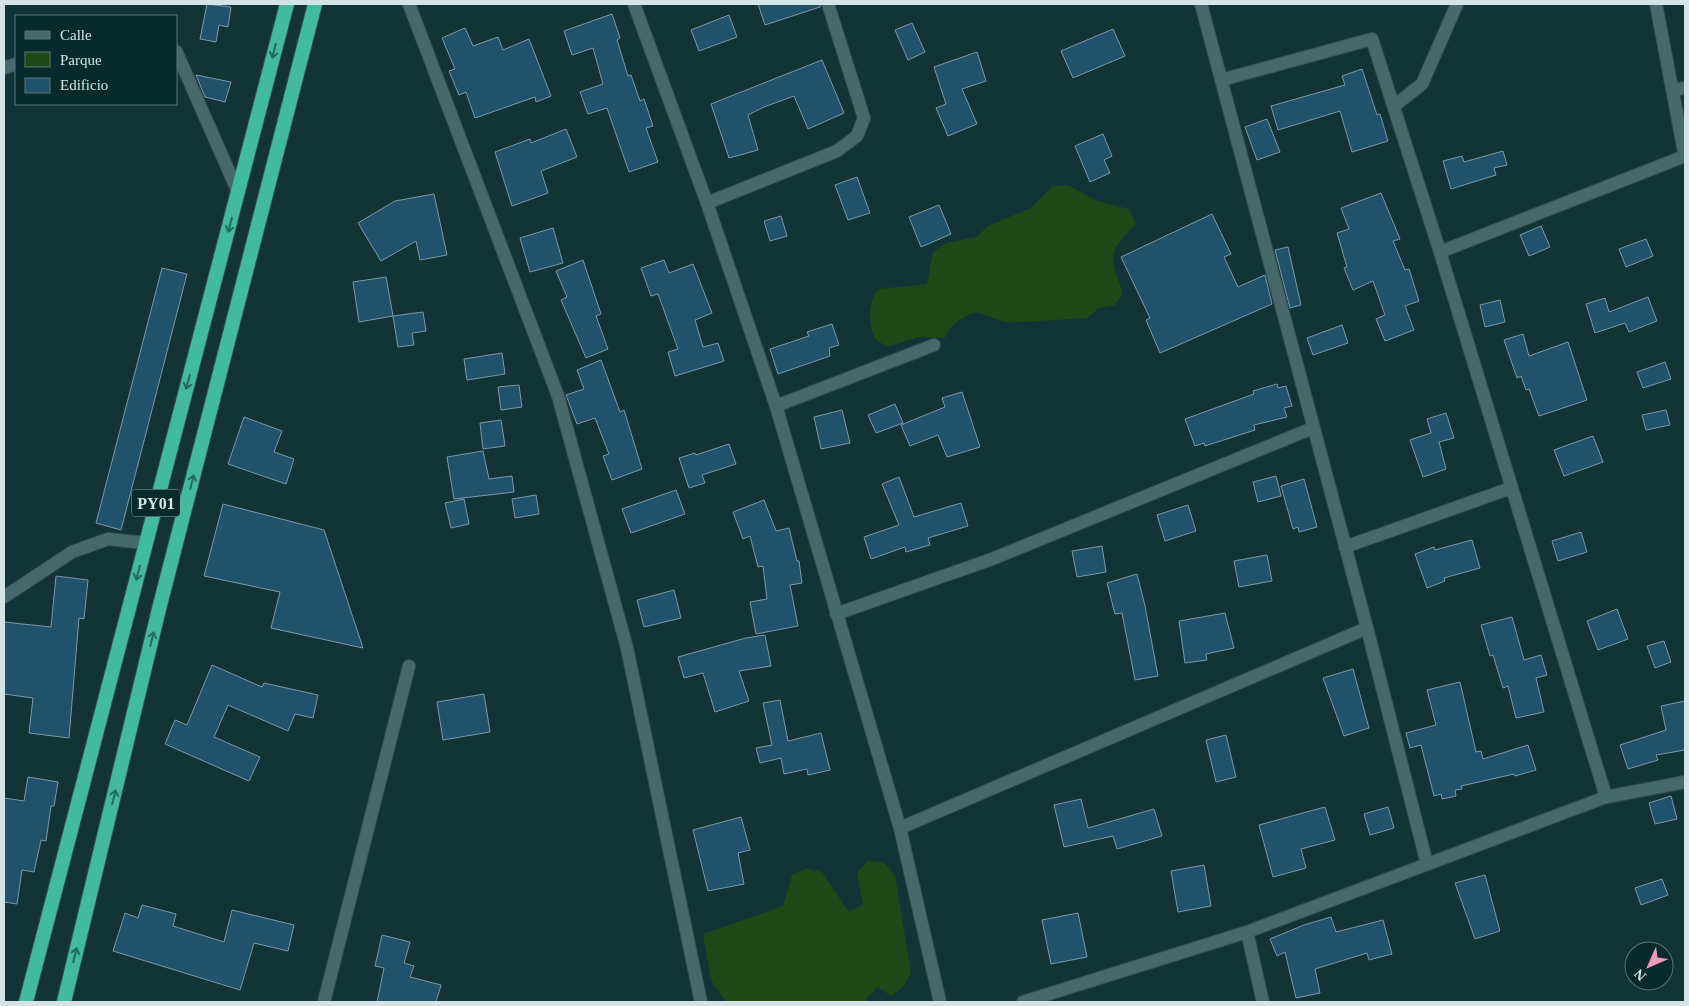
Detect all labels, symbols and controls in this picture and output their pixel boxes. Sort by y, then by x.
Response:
legend [15,15,178,105]
text: Calle [60,27,92,43]
one-way arrow [269,42,279,58]
text: Parque [60,52,102,68]
text: Edificio [60,77,108,93]
one-way arrow [224,217,234,233]
one-way arrow [183,374,192,390]
one-way arrow [188,474,197,490]
road number: PY01 [132,489,180,516]
one-way arrow [133,565,142,581]
one-way arrow [148,632,157,648]
one-way arrow [110,789,119,805]
north arrow [1624,941,1674,991]
one-way arrow [71,947,80,963]
text: N [1631,966,1649,984]

